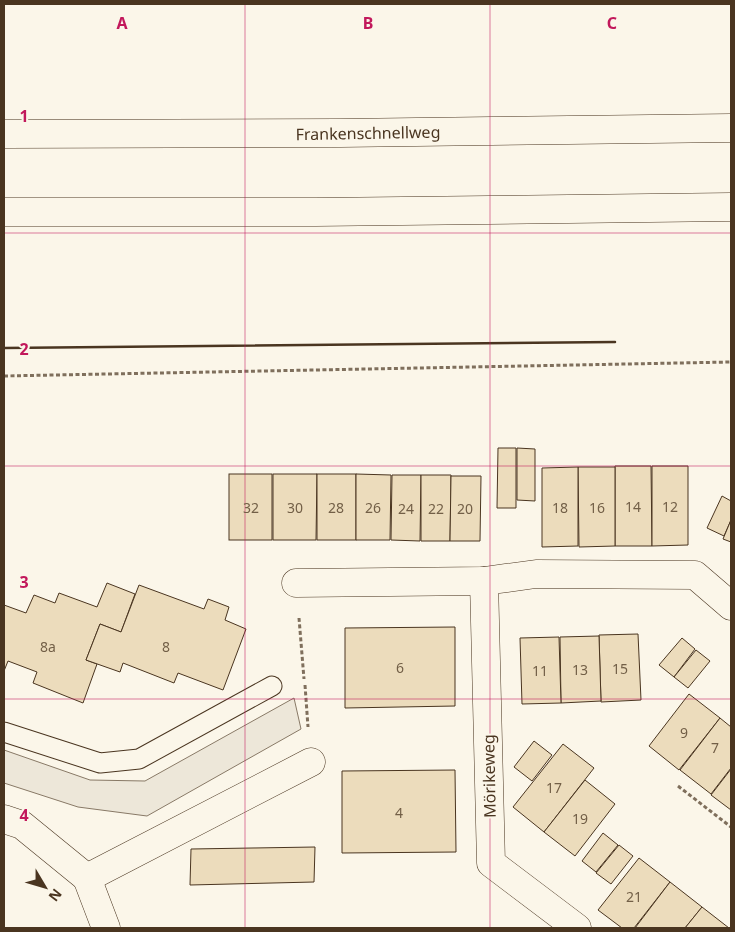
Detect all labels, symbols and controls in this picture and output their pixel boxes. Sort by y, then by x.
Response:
text: A [116,12,128,34]
text: B [363,12,373,34]
text: C [607,12,617,34]
text: 1 [19,105,29,127]
street label: Frankenschnellweg [295,121,441,145]
text: 2 [19,338,29,360]
house number: 14 [625,497,641,516]
house number: 12 [662,497,678,516]
house number: 32 [243,498,259,517]
house number: 30 [287,498,303,517]
house number: 28 [328,498,344,517]
house number: 26 [365,498,381,517]
house number: 18 [552,498,568,517]
house number: 16 [589,498,605,517]
house number: 24 [398,499,414,518]
house number: 22 [428,499,444,518]
house number: 20 [457,499,473,518]
text: 3 [19,571,29,593]
house number: 8a [40,637,56,656]
house number: 8 [162,637,170,656]
house number: 6 [396,658,404,677]
house number: 15 [612,659,628,678]
house number: 13 [572,660,588,679]
house number: 11 [532,661,548,680]
house number: 9 [680,723,688,742]
street label: Mörikeweg [477,734,501,818]
house number: 7 [711,738,719,757]
house number: 17 [546,778,562,797]
house number: 4 [395,803,403,822]
text: 4 [19,804,29,826]
house number: 19 [572,809,588,828]
north arrow [20,862,70,912]
text: N [45,885,67,906]
house number: 21 [626,887,642,906]

